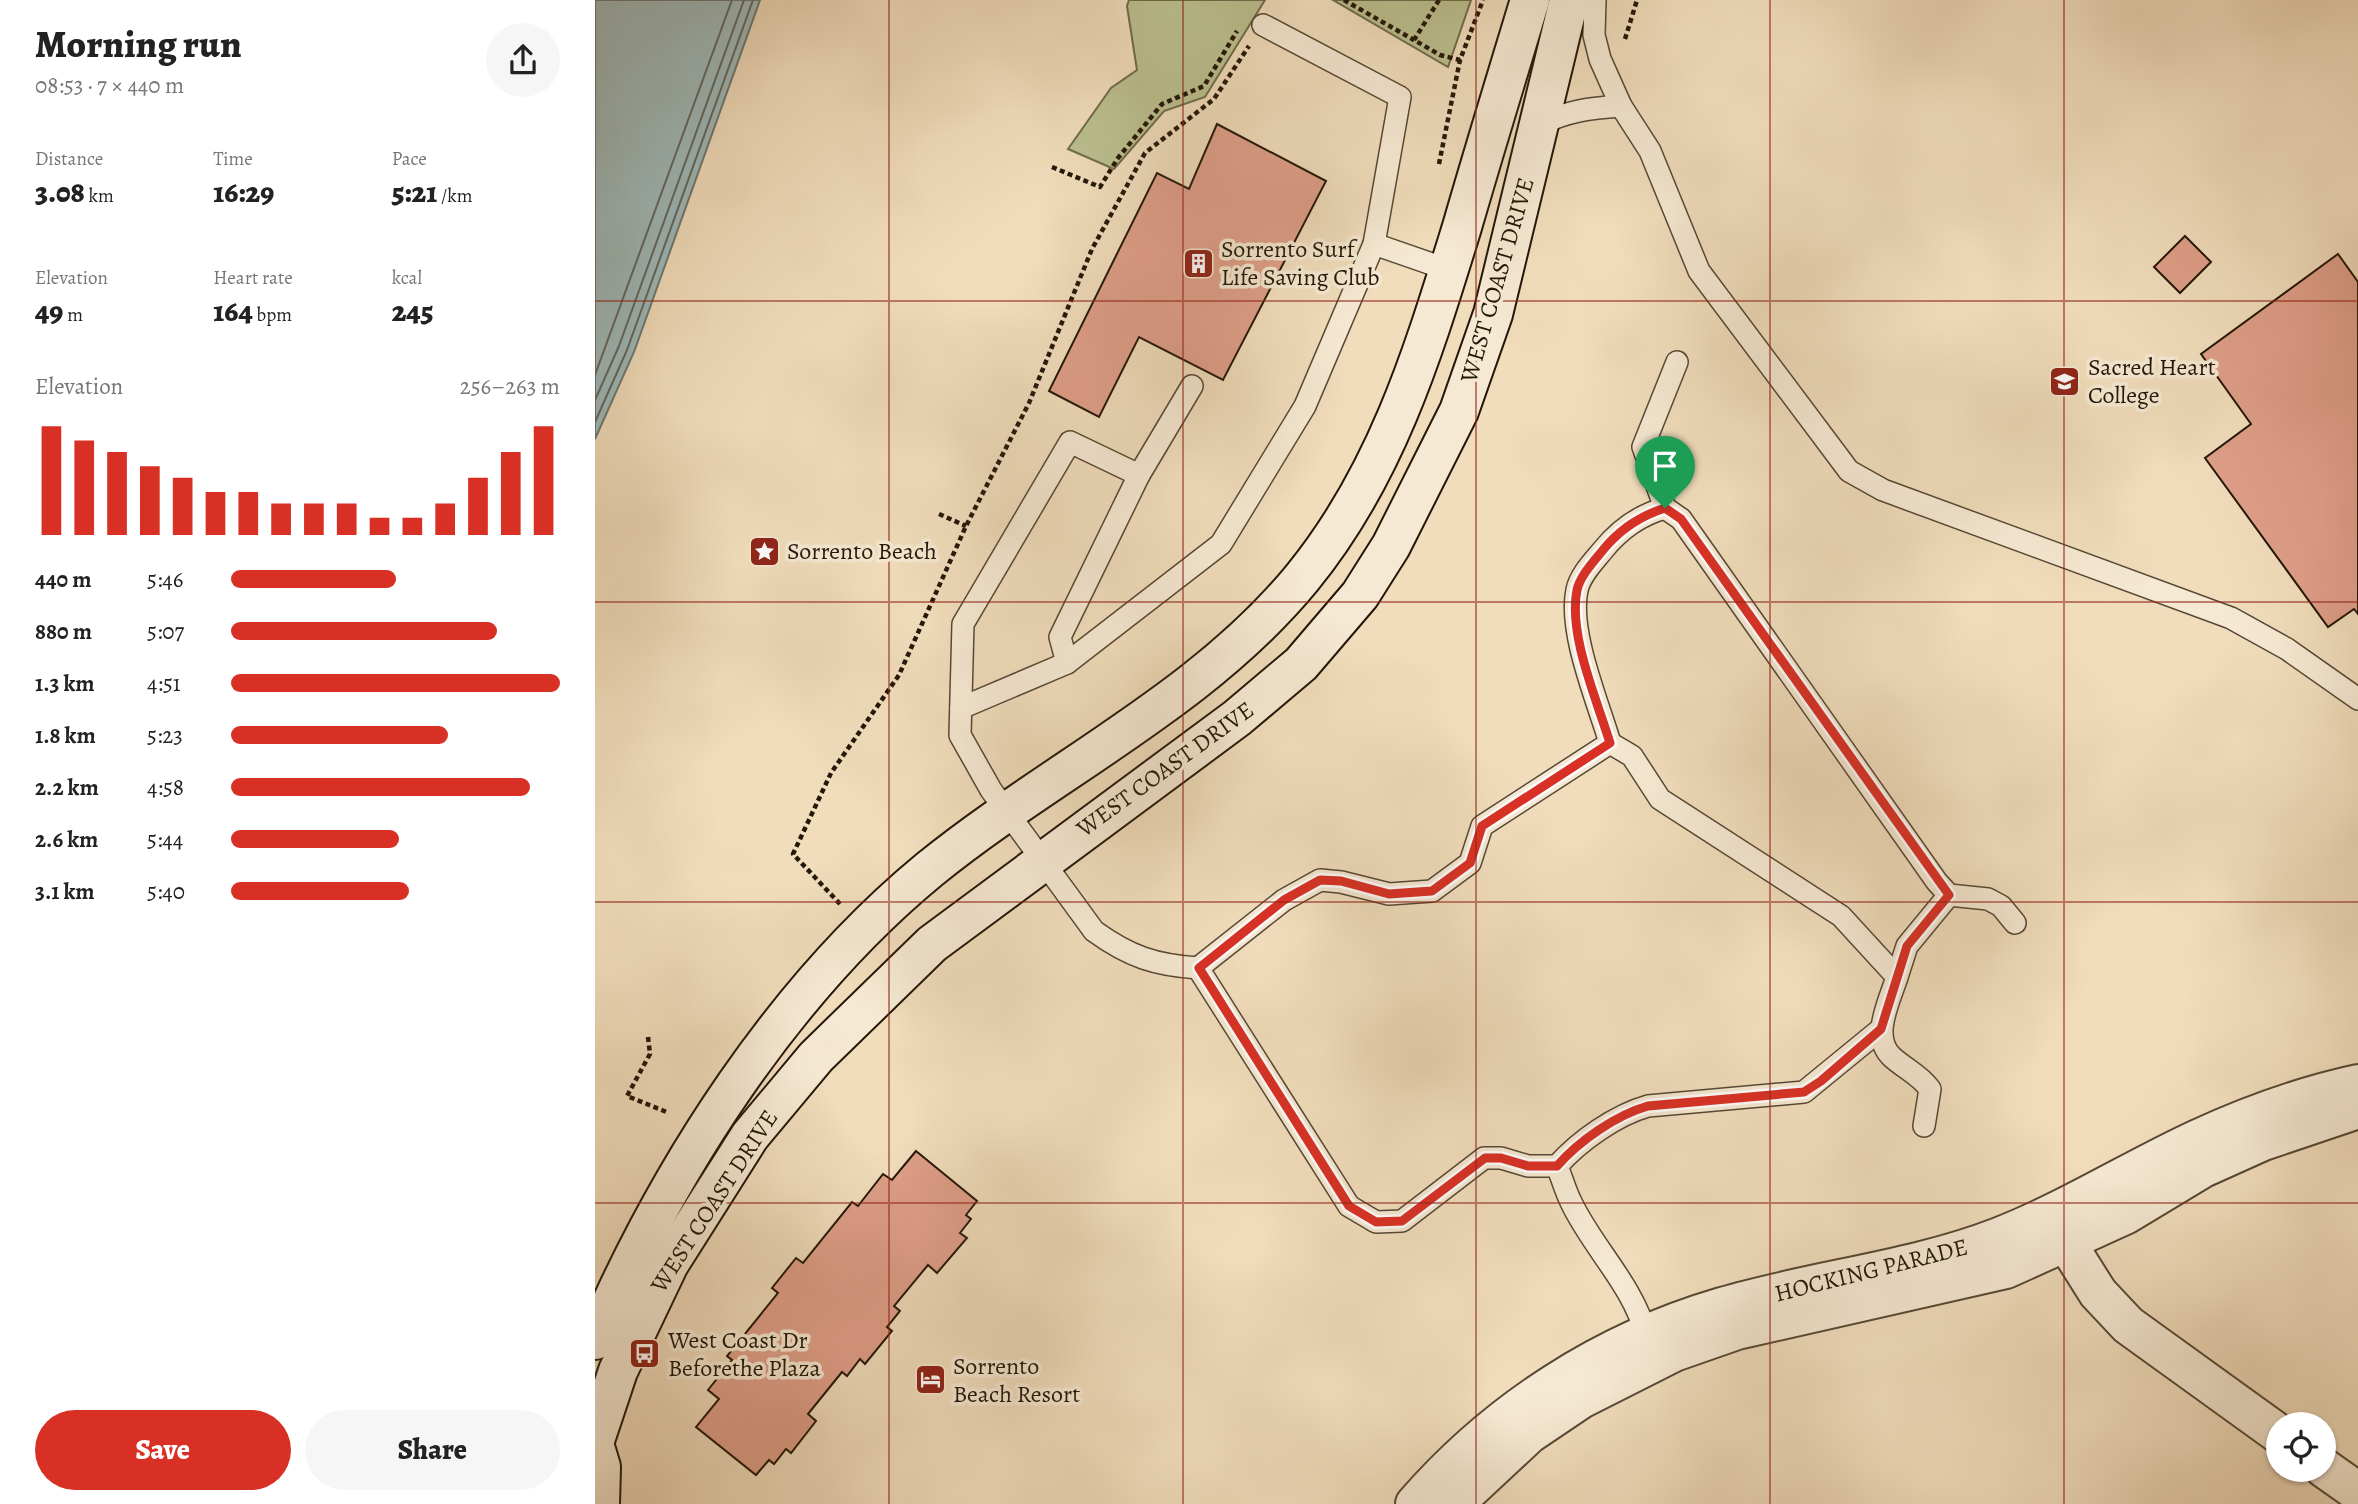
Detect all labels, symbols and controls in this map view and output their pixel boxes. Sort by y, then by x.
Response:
text: Morning run [35,18,242,70]
button: share [486,23,560,97]
text: 08:53 · 7 × 440 m [35,70,184,101]
text: Distance [35,146,103,172]
text: Time [213,146,253,172]
text: Pace [392,146,427,172]
text: 3.08 [35,172,85,212]
text: 16:29 [213,172,274,212]
text: 5:21 [392,172,437,212]
street label: WEST COAST DRIVE [1452,174,1542,387]
text: km [85,183,114,209]
text: /km [437,183,472,209]
place label: Sorrento Surf Life Saving Club [1221,233,1379,293]
building icon: Sorrento Surf Life Saving Club [1181,246,1215,280]
text: Elevation [35,265,108,291]
text: Heart rate [213,265,293,291]
text: kcal [392,265,422,291]
text: 49 [35,291,63,331]
text: 164 [213,291,253,331]
text: 245 [392,291,433,331]
text: m [63,302,83,328]
text: bpm [253,302,292,328]
place label: Sacred Heart College [2088,351,2216,411]
school or university icon: Sacred Heart College [2048,364,2082,398]
text: Elevation [35,371,123,402]
text: 256–263 m [460,371,560,402]
pin [1635,436,1695,508]
icon: arrive [1646,447,1684,485]
place icon: Sorrento Beach [747,534,781,568]
place label: Sorrento Beach [787,535,937,567]
text: 440 m [35,564,91,595]
text: 5:46 [147,564,183,595]
text: 880 m [35,616,92,647]
text: 5:07 [147,616,184,647]
text: 1.3 km [35,668,95,699]
text: 4:51 [147,668,181,699]
street label: WEST COAST DRIVE [1069,694,1260,845]
text: 1.8 km [35,720,96,751]
text: 5:23 [147,720,183,751]
text: 2.2 km [35,772,99,803]
text: 4:58 [147,772,184,803]
text: 2.6 km [35,824,98,855]
text: 5:44 [147,824,183,855]
text: 3.1 km [35,876,95,907]
text: 5:40 [147,876,185,907]
street label: WEST COAST DRIVE [642,1103,785,1299]
street label: HOCKING PARADE [1771,1231,1971,1309]
place label: West Coast Dr Beforethe Plaza [667,1324,822,1384]
bus stop icon: West Coast Dr Beforethe Plaza [628,1337,662,1371]
place label: Sorrento Beach Resort [953,1350,1080,1410]
hotel icon: Sorrento Beach Resort [913,1363,947,1397]
button: Save [35,1410,291,1490]
button: Share [305,1410,560,1490]
map controls [2266,1412,2336,1482]
button: locate [2266,1412,2336,1482]

